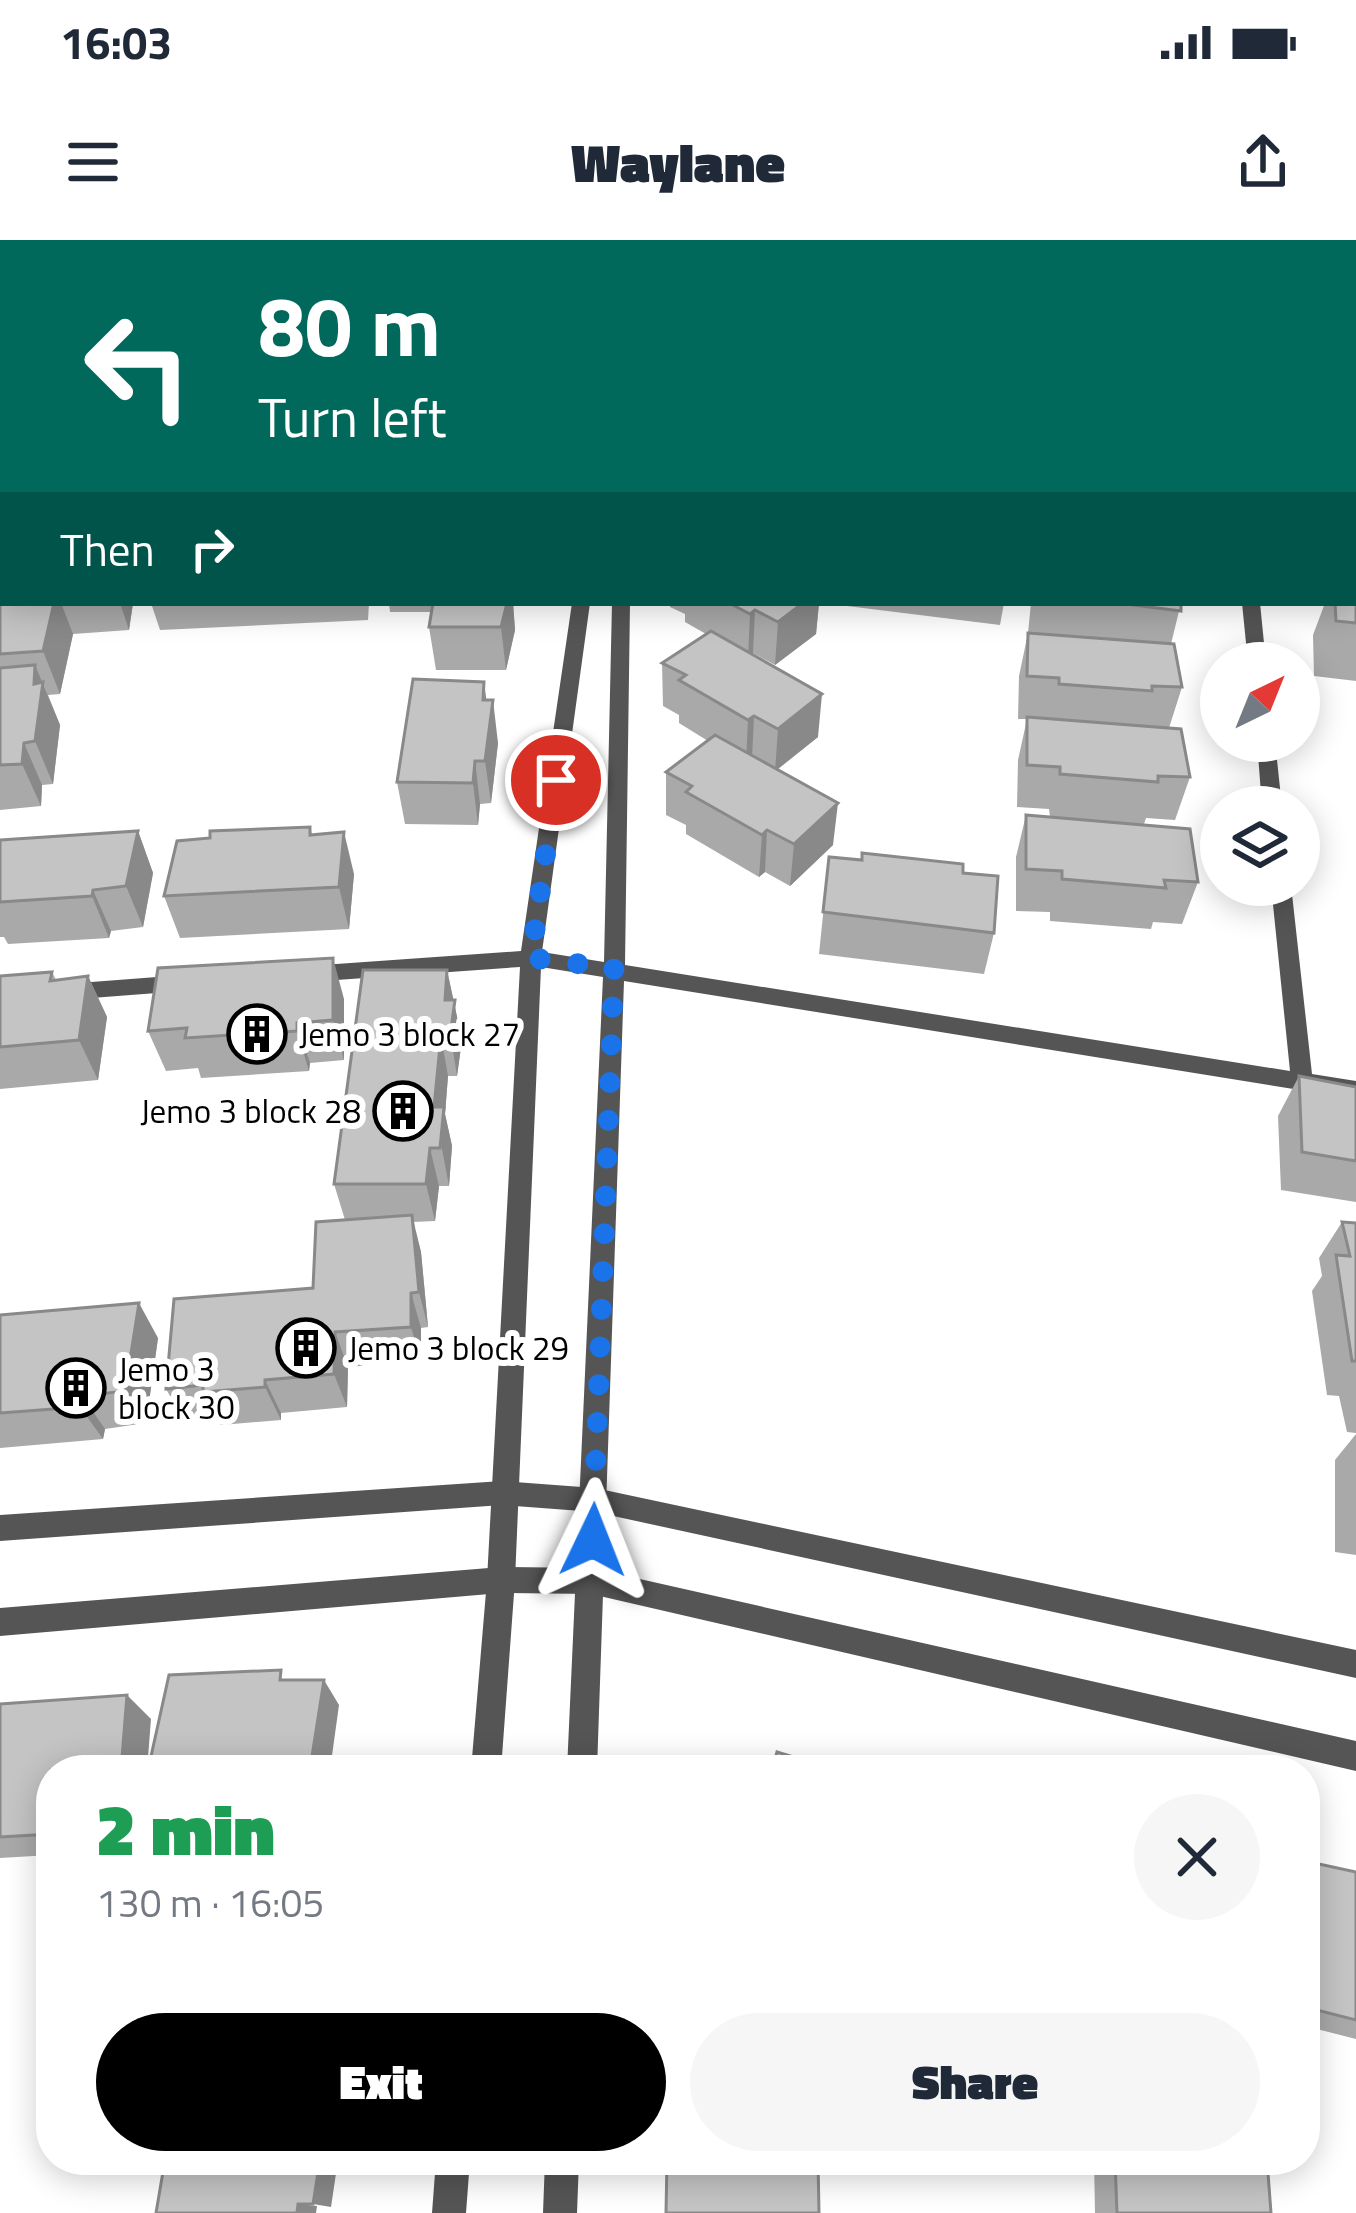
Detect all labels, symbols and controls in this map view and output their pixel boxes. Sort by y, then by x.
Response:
text: 16:03 [60,8,172,76]
text: Waylane [571,121,785,203]
icon: menu [60,129,126,195]
icon: share [1230,129,1296,195]
text: 80 m [258,261,441,389]
icon: left [60,288,216,444]
text: Turn left [258,376,447,458]
text: Then [60,515,155,583]
icon: right [179,516,245,582]
north arrow [1200,642,1320,762]
map controls [1200,642,1320,906]
pin [505,729,607,831]
icon: arrive [523,747,589,813]
button: layers [1200,786,1320,906]
building icon: Jemo 3 block 27 [226,1003,288,1065]
place label: Jemo 3 block 27 [299,1009,520,1059]
building icon: Jemo 3 block 28 [372,1080,434,1142]
place label: Jemo 3 block 28 [140,1086,361,1136]
building icon: Jemo 3 block 29 [275,1317,337,1379]
place label: Jemo 3 block 29 [348,1323,569,1373]
place label: Jemo 3 block 30 [118,1344,235,1432]
building icon: Jemo 3 block 30 [45,1357,107,1419]
position arrow [530,1477,656,1603]
text: 2 min [96,1773,275,1883]
button: close [1134,1794,1260,1920]
text: 130 m · 16:05 [96,1873,324,1932]
button: Exit [96,2013,666,2151]
button: Share [690,2013,1260,2151]

